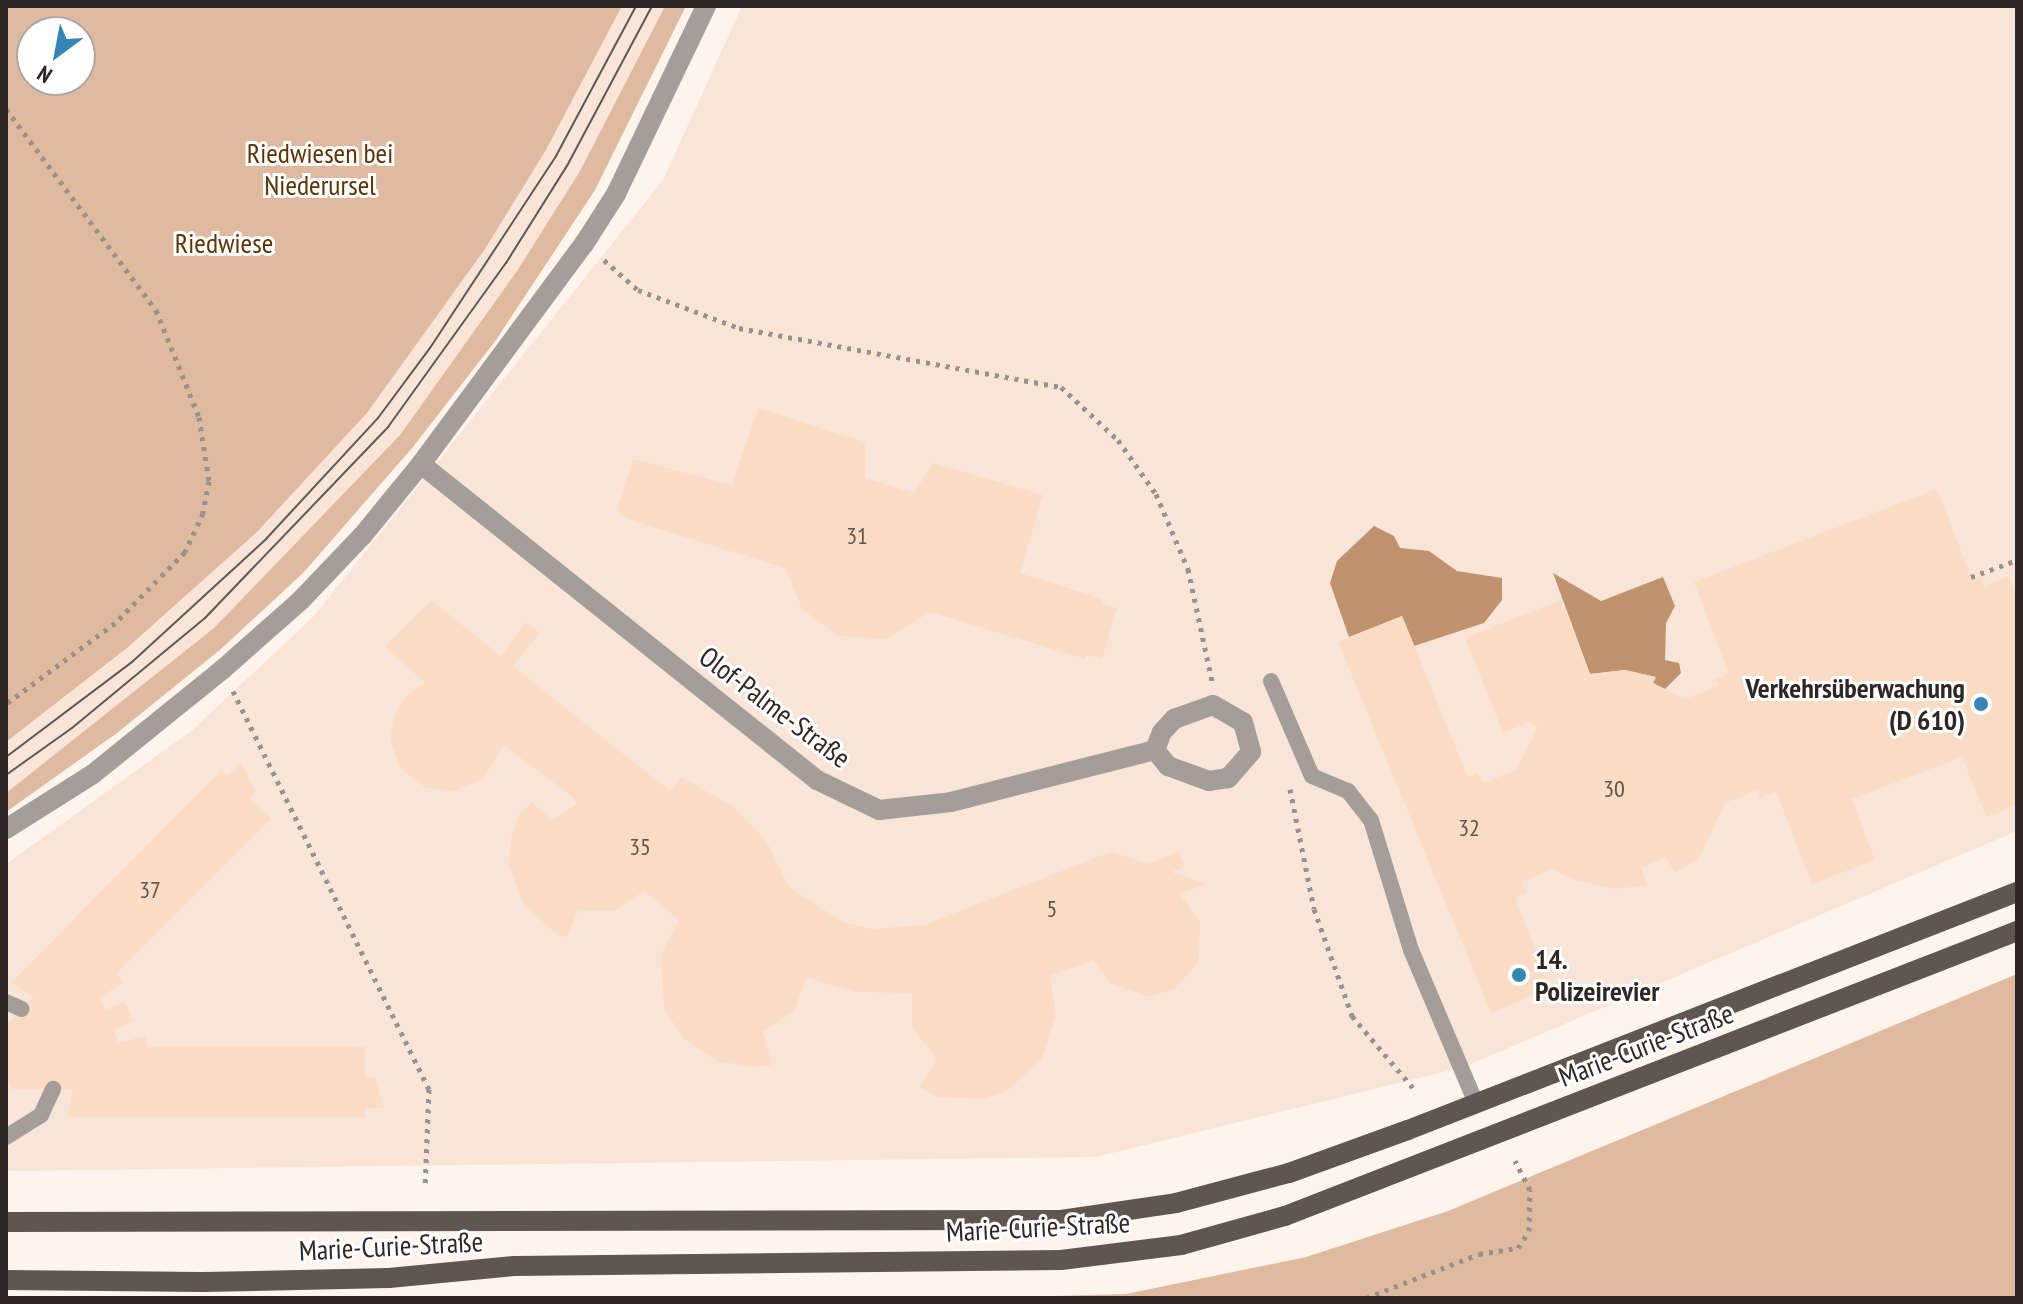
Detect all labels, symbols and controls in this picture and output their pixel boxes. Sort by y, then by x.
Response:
north arrow [16,16,96,96]
text: N [32,60,57,90]
park label: Riedwiesen bei Niederursel [247,136,393,202]
park label: Riedwiese [175,226,273,260]
house number: 31 [846,522,868,550]
street label: Olof-Palme-Straße [693,639,857,775]
place label: Verkehrsüberwachung (D 610) [1746,671,1965,737]
marker: Verkehrsüberwachung (D 610) [1972,695,1990,713]
house number: 30 [1603,775,1625,803]
house number: 32 [1458,814,1480,842]
house number: 35 [629,833,651,861]
house number: 37 [139,876,161,904]
house number: 5 [1047,895,1057,923]
place label: 14. Polizeirevier [1535,942,1659,1008]
marker: 14. Polizeirevier [1510,966,1528,984]
street label: Marie-Curie-Straße [1554,996,1738,1094]
street label: Marie-Curie-Straße [945,1205,1131,1249]
street label: Marie-Curie-Straße [298,1224,484,1268]

